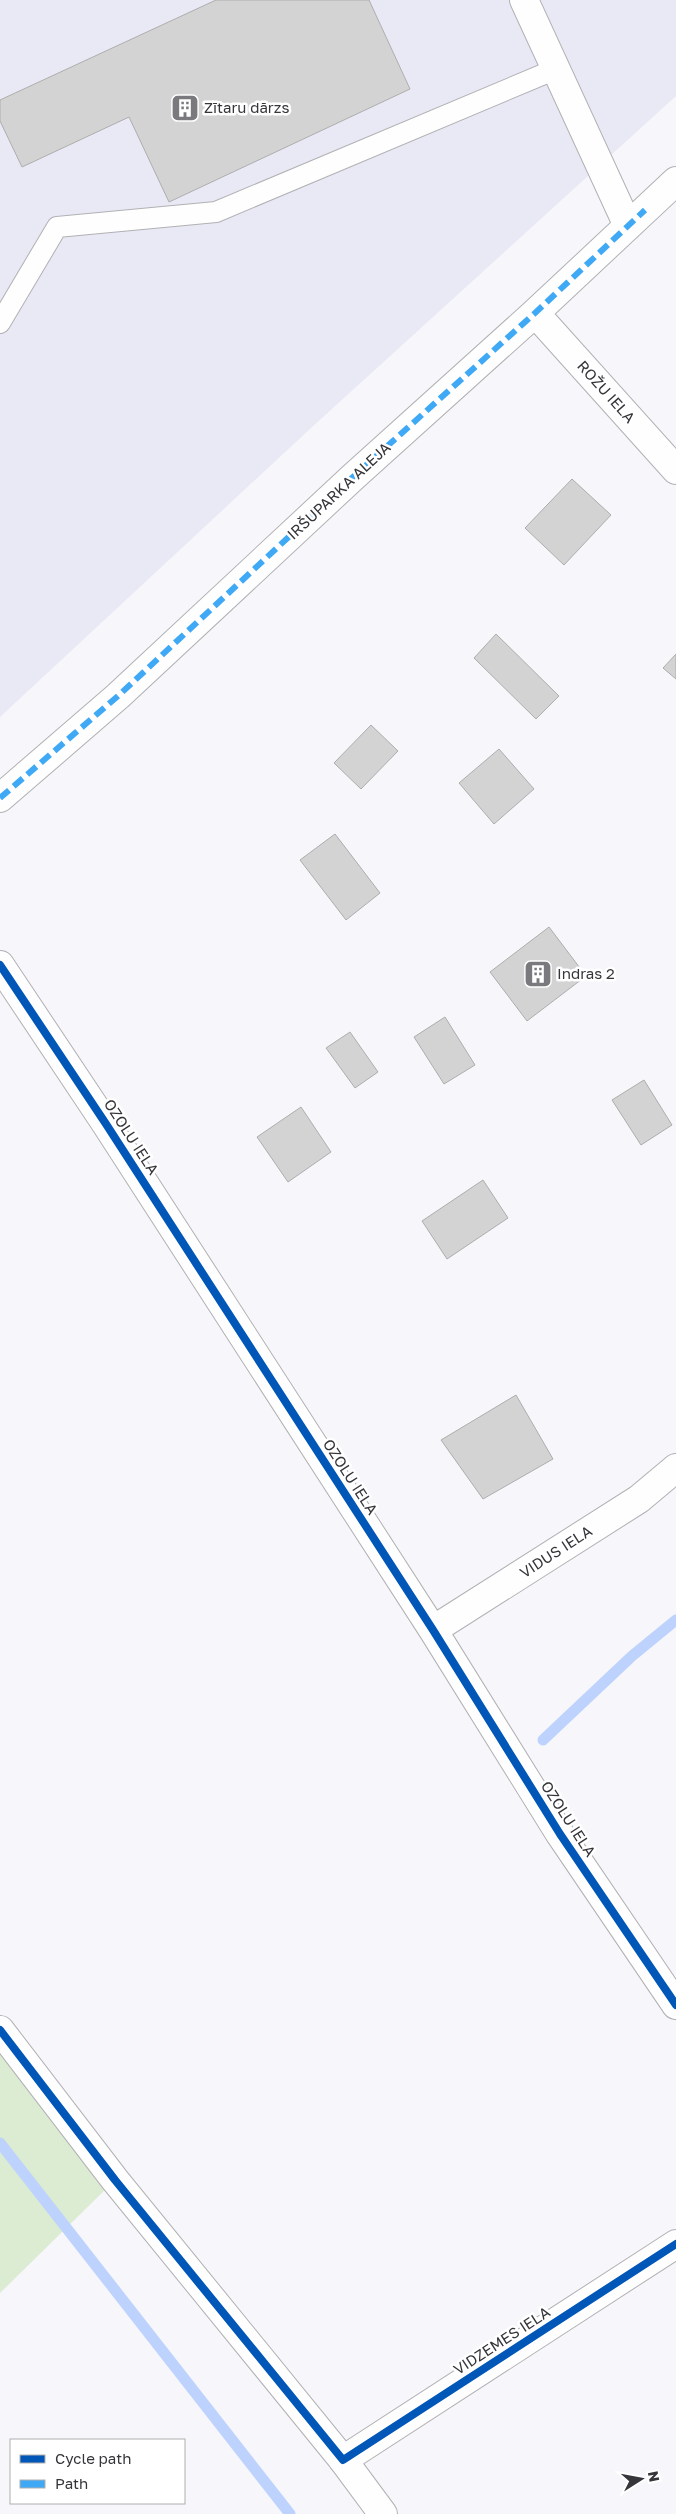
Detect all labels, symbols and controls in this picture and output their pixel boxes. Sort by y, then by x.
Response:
building icon: Zītaru dārzs [170,93,200,123]
place label: Zītaru dārzs [204,98,290,116]
street label: ROŽU IELA [574,356,639,426]
street label: IRŠUPARKA ALEJA [283,438,394,543]
building icon: Indras 2 [523,959,553,989]
place label: Indras 2 [557,964,615,982]
street label: OZOLU IELA [101,1095,163,1178]
street label: OZOLU IELA [320,1435,382,1518]
street label: VIDUS IELA [516,1521,595,1581]
street label: OZOLU IELA [538,1777,600,1860]
street label: VIDZEMES IELA [450,2302,553,2378]
legend [10,2439,185,2504]
text: Cycle path [55,2449,131,2467]
north arrow [616,2454,666,2504]
text: N [645,2470,664,2483]
text: Path [55,2474,88,2492]

